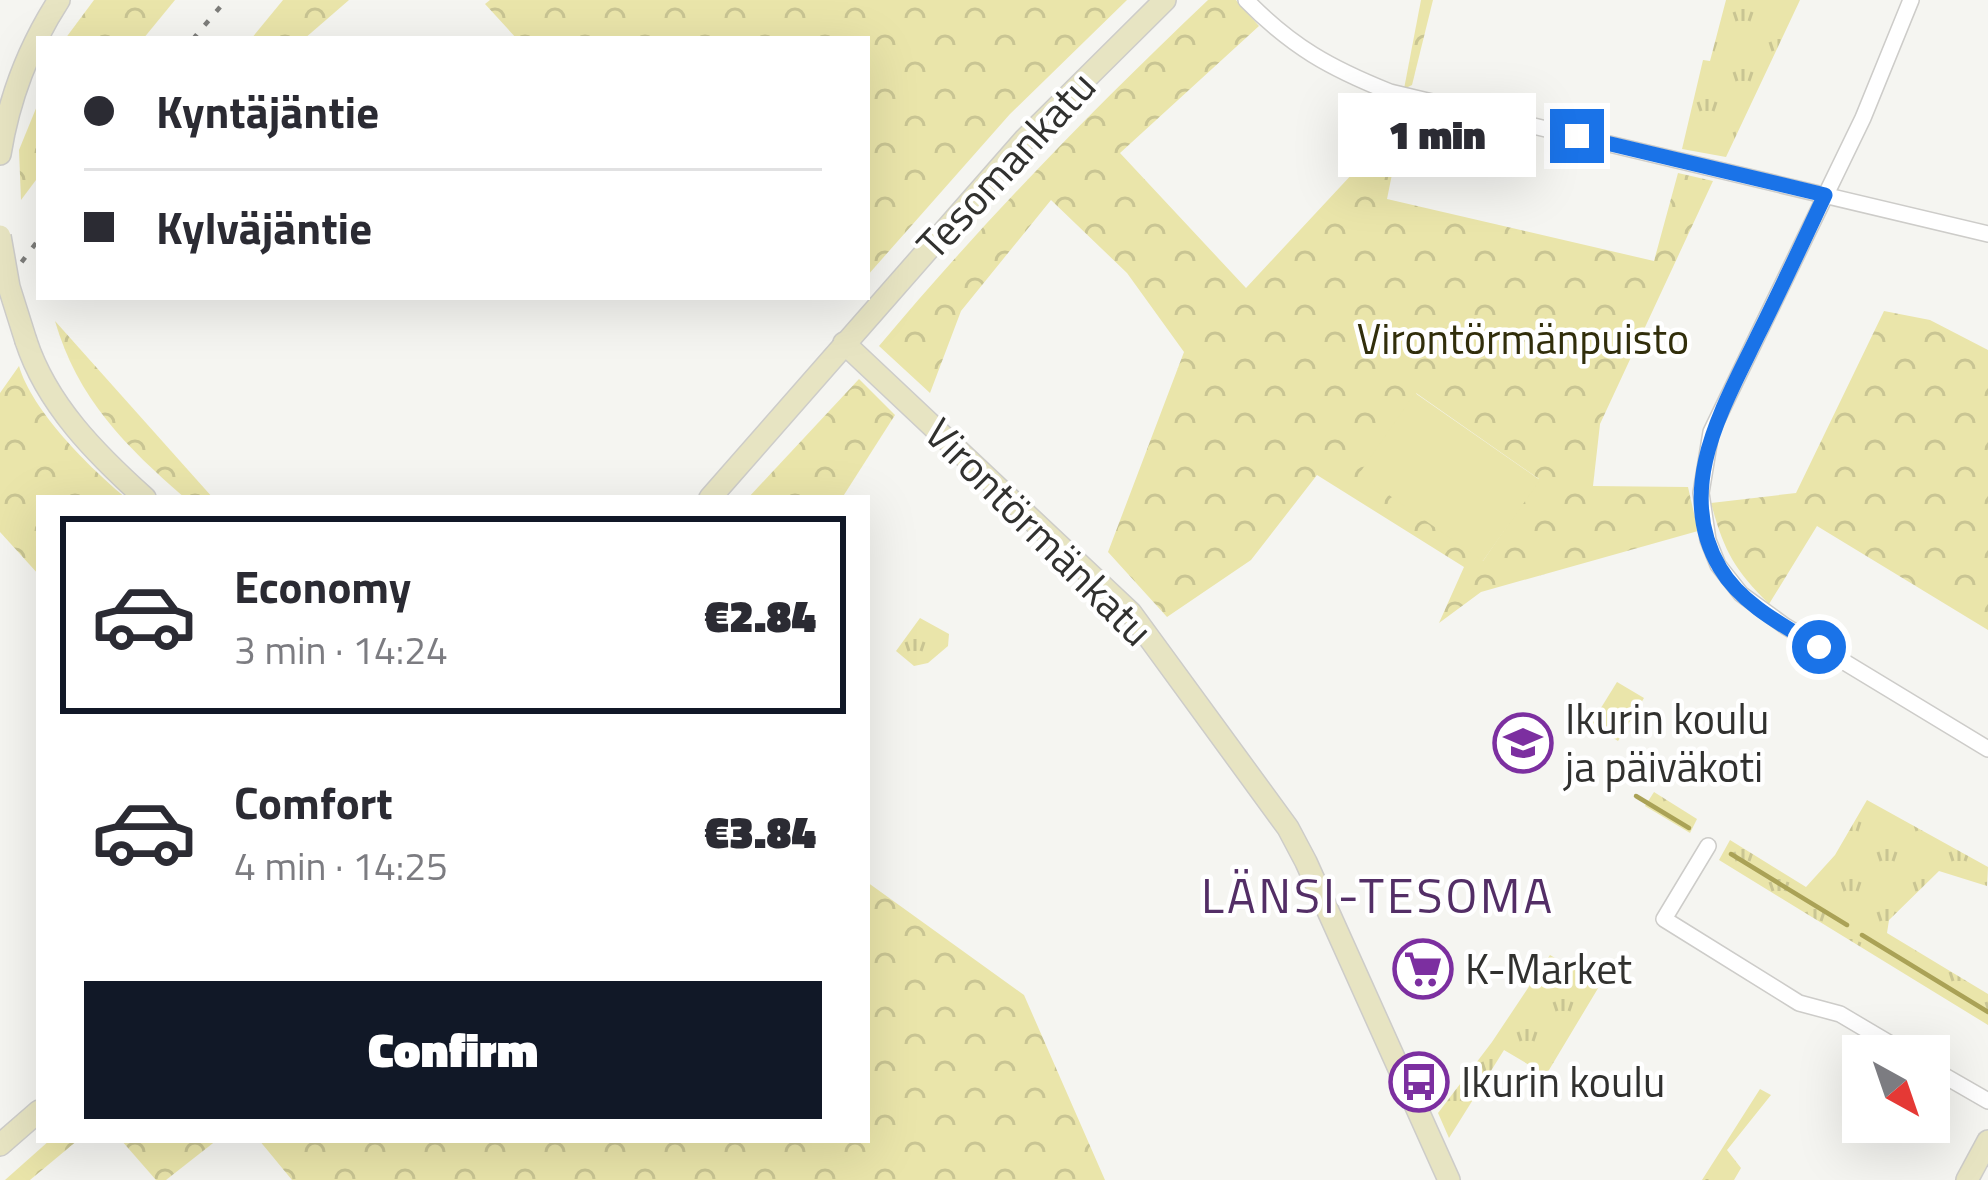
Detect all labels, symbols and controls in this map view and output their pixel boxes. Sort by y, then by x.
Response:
street label: Tesomankatu [901,55,1110,273]
text: Kyntäjäntie [156,77,379,145]
callout: 1 min [1337,94,1535,178]
text: 1 min [1389,105,1485,164]
route end [1550,109,1604,163]
text: Kylväjäntie [156,193,372,261]
park label: Virontörmänpuisto [1357,306,1689,370]
street label: Virontörmänkatu [911,402,1169,660]
text: Economy [234,552,411,620]
icon: car [90,561,198,669]
text: €2.84 [704,581,816,649]
text: 3 min · 14:24 [234,620,448,679]
route start [1792,620,1846,674]
place label: Ikurin koulu ja päiväkoti [1562,686,1769,798]
school or university icon: Ikurin koulu ja päiväkoti [1492,712,1554,774]
text: Comfort [234,768,393,836]
icon: car [90,777,198,885]
text: €3.84 [704,797,816,865]
text: 4 min · 14:25 [234,836,448,895]
district label: LÄNSI-TESOMA [1201,859,1555,932]
place label: K-Market [1465,936,1632,1000]
supermarket icon: K-Market [1392,938,1454,1000]
button: Confirm [84,981,822,1119]
north arrow [1842,1035,1950,1143]
map controls [1842,1035,1950,1143]
place label: Ikurin koulu [1461,1049,1665,1113]
bus stop icon: Ikurin koulu [1388,1051,1450,1113]

